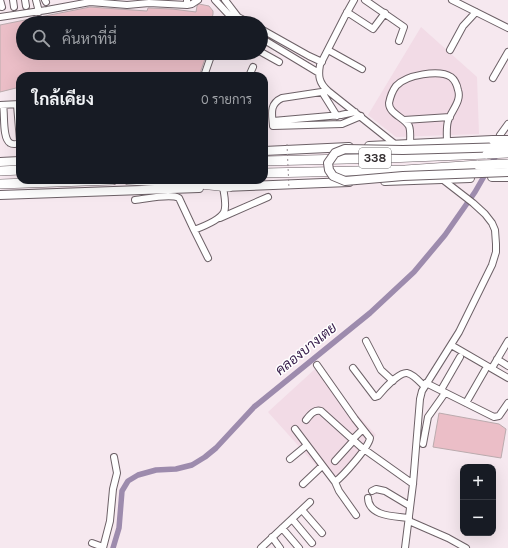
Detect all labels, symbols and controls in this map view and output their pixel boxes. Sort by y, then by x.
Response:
search box [16,16,268,60]
icon: search [30,27,52,49]
text: ค้นหาที่นี่ [62,30,117,48]
text: ใกล้เคียง [32,89,94,109]
text: 0 รายการ [201,92,252,107]
road number: 338 [359,148,391,168]
water label: คลองบางเตย [272,319,340,379]
map controls [460,464,496,536]
button: + [460,464,496,500]
button: − [460,500,496,536]

